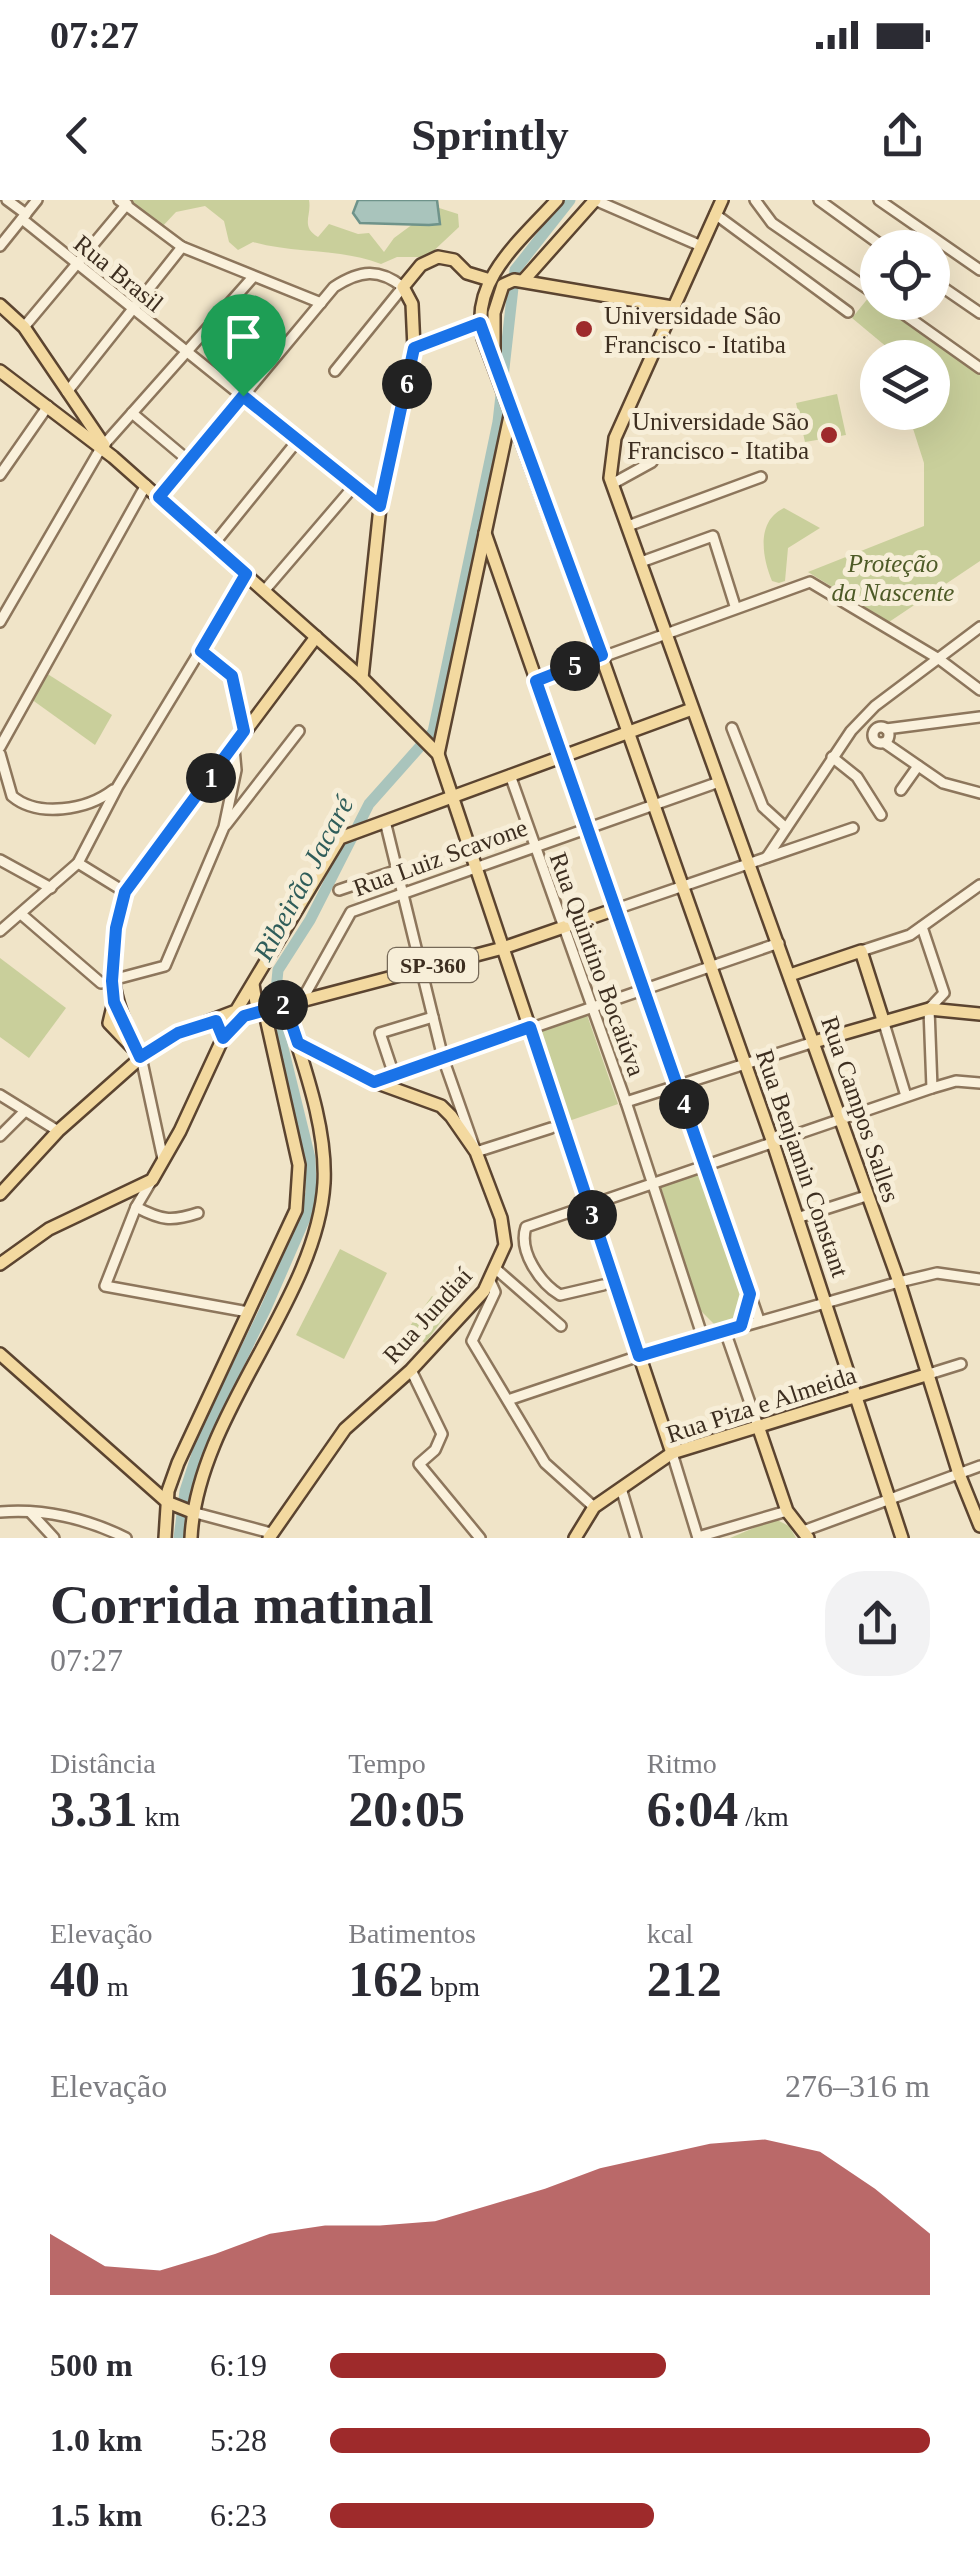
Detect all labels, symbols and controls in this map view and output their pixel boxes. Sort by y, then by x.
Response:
text: 07:27 [50,14,139,56]
icon: back [50,108,105,163]
icon: share [875,108,930,163]
text: Sprintly [411,110,569,160]
street label: Rua Brasil [69,229,168,317]
map controls [860,230,950,430]
button: locate [860,230,950,320]
pin [201,294,286,397]
place label: Universidade Sâo Francisco - Itatiba [604,302,786,358]
icon: arrive [216,309,271,364]
marker: Universidade Sâo Francisco - Itatiba [573,318,595,340]
button: layers [860,340,950,430]
pin: 6 [382,359,432,409]
text: 6 [400,368,414,399]
place label: Universidade São Francisco - Itatiba [627,408,809,464]
marker: Universidade São Francisco - Itatiba [818,424,840,446]
park label: Proteção da Nascente [832,550,954,606]
pin: 5 [550,641,600,691]
text: 5 [568,650,582,681]
pin: 1 [186,753,236,803]
text: 1 [204,762,218,793]
water label: Ribeirão Jacaré [247,790,360,966]
street label: Rua Luiz Scavone [349,813,531,901]
street label: Rua Quintino Bocaiúva [544,849,651,1080]
road number: SP-360 [388,948,478,982]
pin: 2 [258,980,308,1030]
text: 2 [276,989,290,1020]
street label: Rua Campos Salles [816,1013,905,1205]
street label: Rua Benjamin Constant [751,1046,854,1281]
pin: 4 [659,1079,709,1129]
text: 4 [677,1088,691,1119]
pin: 3 [567,1190,617,1240]
text: 3 [585,1199,599,1230]
street label: Rua Jundiaí [378,1262,477,1368]
street label: Rua Piza e Almeida [663,1361,859,1448]
button: share [825,1571,930,1676]
text: Corrida matinal [50,1574,433,1635]
text: 07:27 [50,1642,123,1678]
text: Distância [50,1748,156,1779]
text: Tempo [348,1748,426,1779]
text: Ritmo [647,1748,717,1779]
text: 3.31 [50,1781,138,1837]
text: 20:05 [348,1781,465,1837]
text: 6:04 [647,1781,738,1837]
text: km [138,1801,180,1832]
text: /km [738,1801,789,1832]
text: Elevação [50,1918,153,1949]
text: Batimentos [348,1918,476,1949]
text: kcal [647,1918,693,1949]
text: 40 [50,1951,100,2007]
text: 162 [348,1951,423,2007]
text: 212 [647,1951,722,2007]
text: m [100,1971,129,2002]
text: bpm [423,1971,480,2002]
text: Elevação [50,2068,167,2104]
text: 276–316 m [785,2068,930,2104]
text: 500 m [50,2347,133,2383]
text: 6:19 [210,2347,267,2383]
text: 1.0 km [50,2422,142,2458]
text: 5:28 [210,2422,267,2458]
text: 1.5 km [50,2497,142,2533]
text: 6:23 [210,2497,267,2533]

